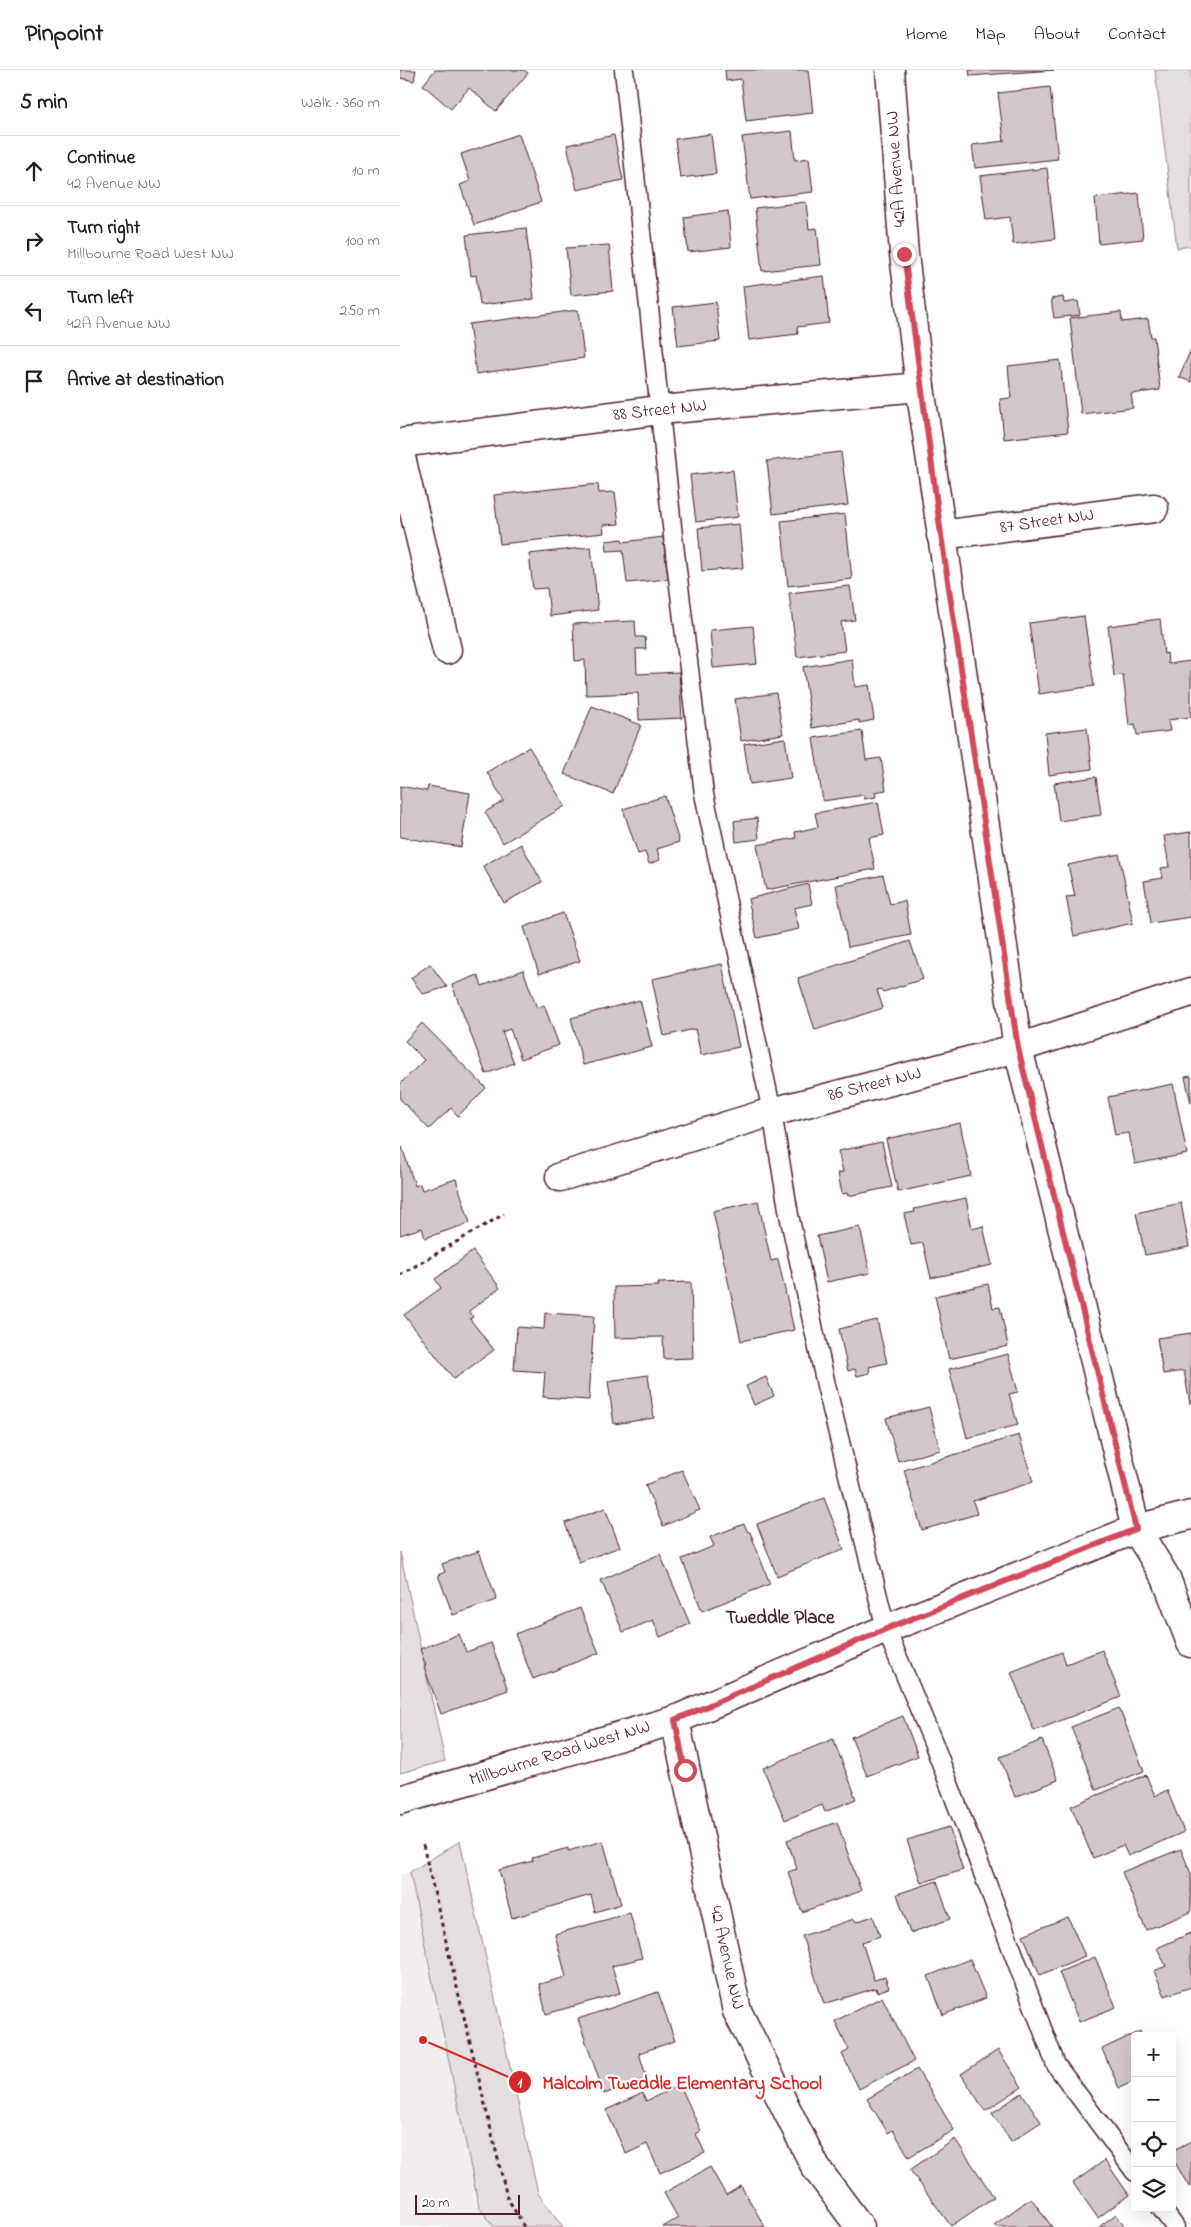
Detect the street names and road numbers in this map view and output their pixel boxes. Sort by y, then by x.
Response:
street label: 42A Avenue NW [880,110,914,228]
street label: 88 Street NW [612,393,708,429]
street label: 87 Street NW [998,503,1096,541]
street label: 86 Street NW [826,1061,924,1109]
street label: Millbourne Road West NW [466,1714,654,1794]
street label: 42 Avenue NW [701,1904,751,2012]

